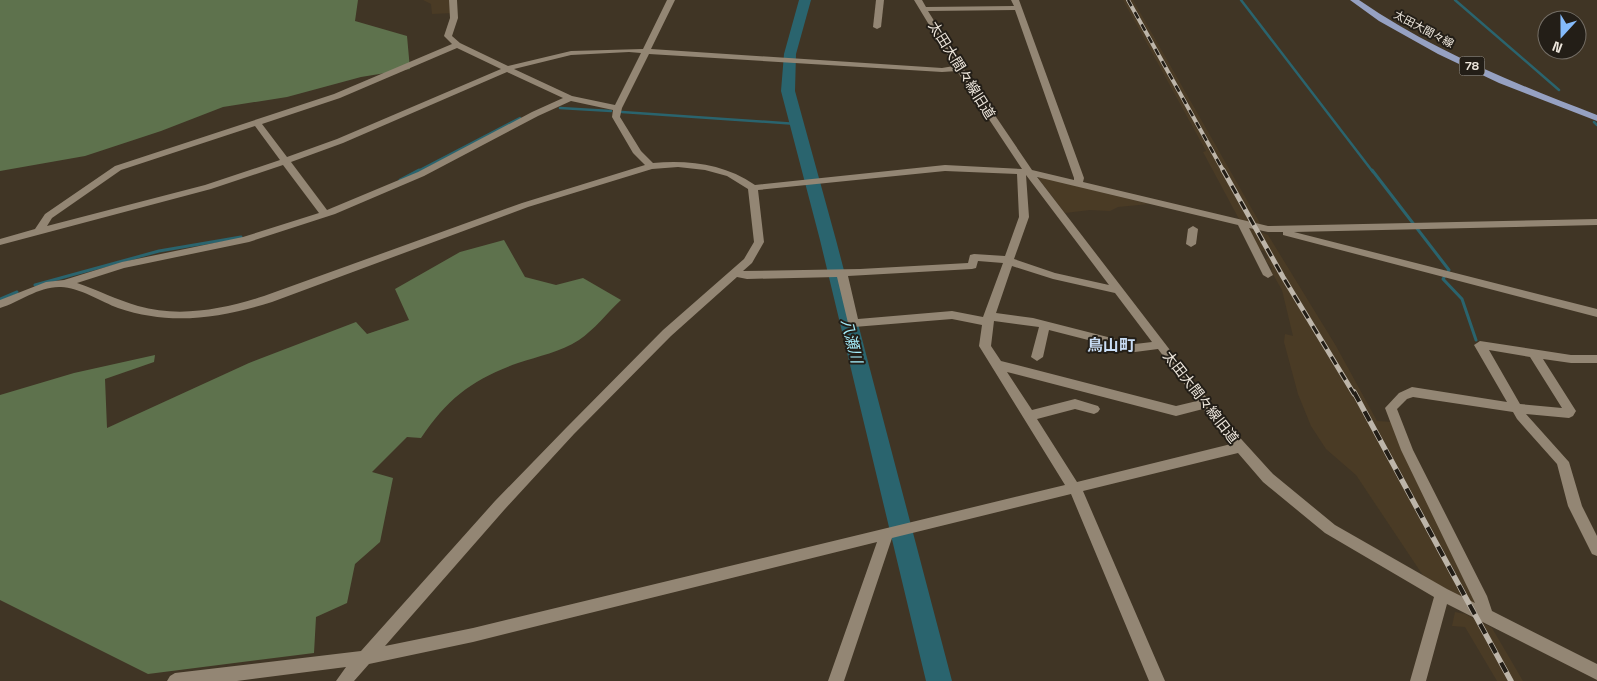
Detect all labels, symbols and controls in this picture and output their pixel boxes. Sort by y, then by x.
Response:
street label: 太田大間々線 [1392,7,1456,51]
north arrow [1537,10,1587,60]
street label: 太田大間々線旧道 [925,18,999,122]
text: N [1550,37,1565,57]
road number: 78 [1460,56,1484,76]
water label: 八瀬川 [837,317,867,367]
district label: 鳥山町 [1087,335,1135,356]
street label: 太田大間々線旧道 [1159,347,1243,447]

